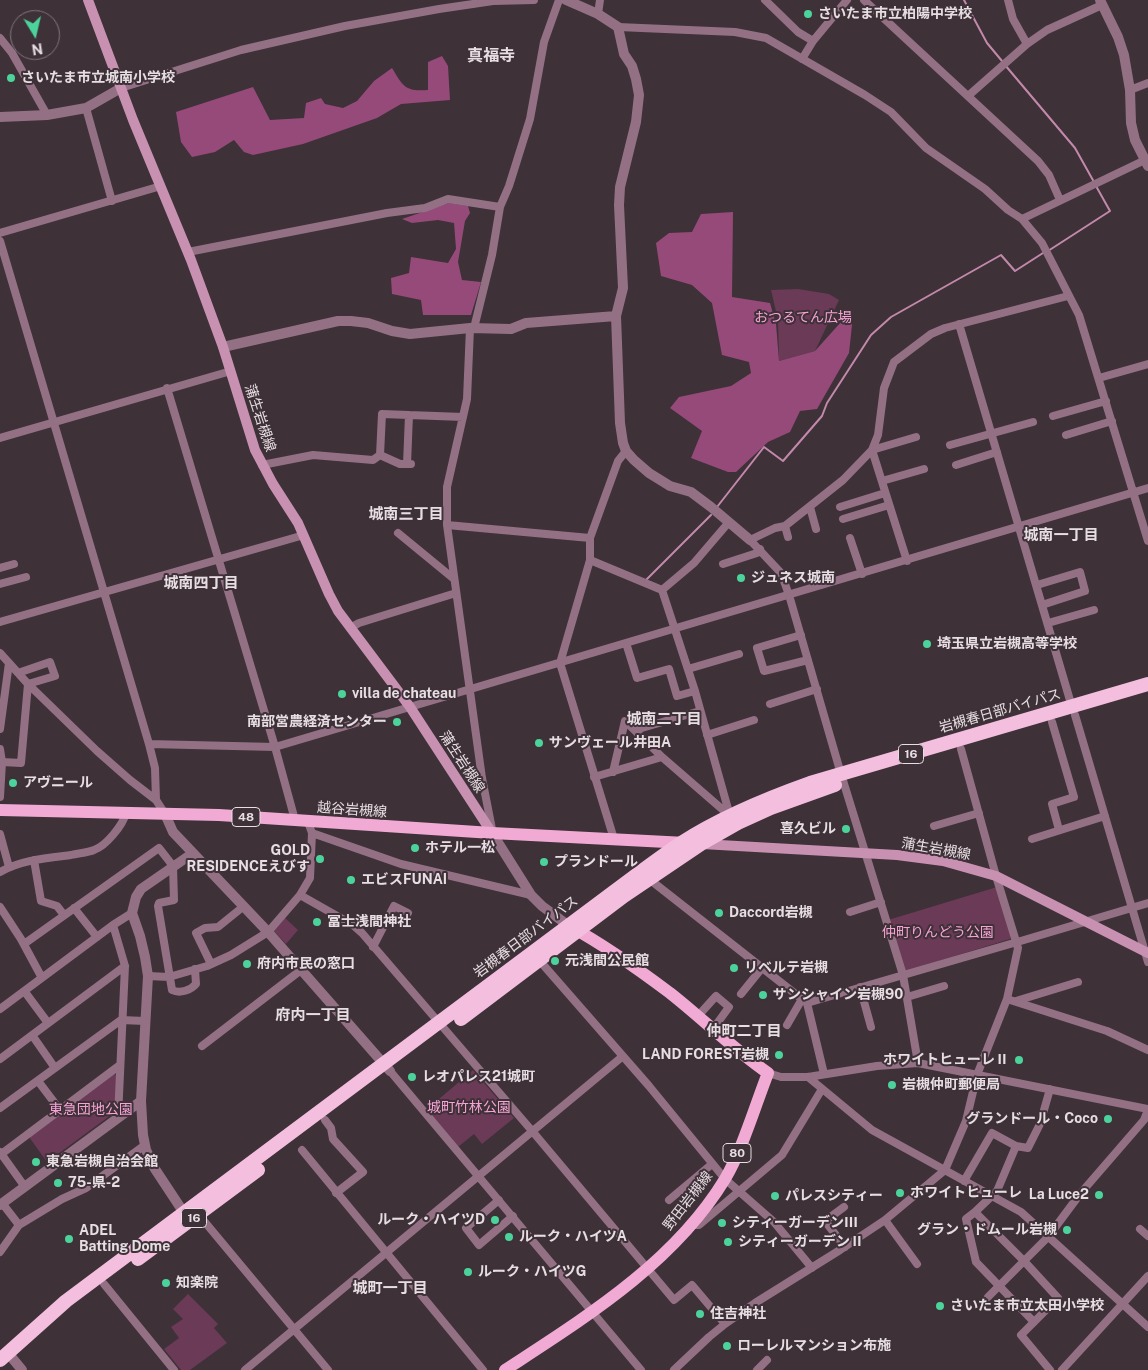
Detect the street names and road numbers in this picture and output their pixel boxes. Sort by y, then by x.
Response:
street label: 蒲生岩槻線 [241,382,279,454]
street label: 岩槻春日部バイパス [937,686,1063,736]
street label: 蒲生岩槻線 [436,728,488,796]
road number: 16 [898,744,924,764]
street label: 越谷岩槻線 [316,799,388,821]
road number: 48 [232,808,260,826]
street label: 蒲生岩槻線 [900,835,972,863]
street label: 岩槻春日部バイパス [471,892,581,982]
road number: 80 [723,1144,751,1162]
street label: 野田岩槻線 [660,1168,716,1234]
road number: 16 [182,1208,206,1228]

